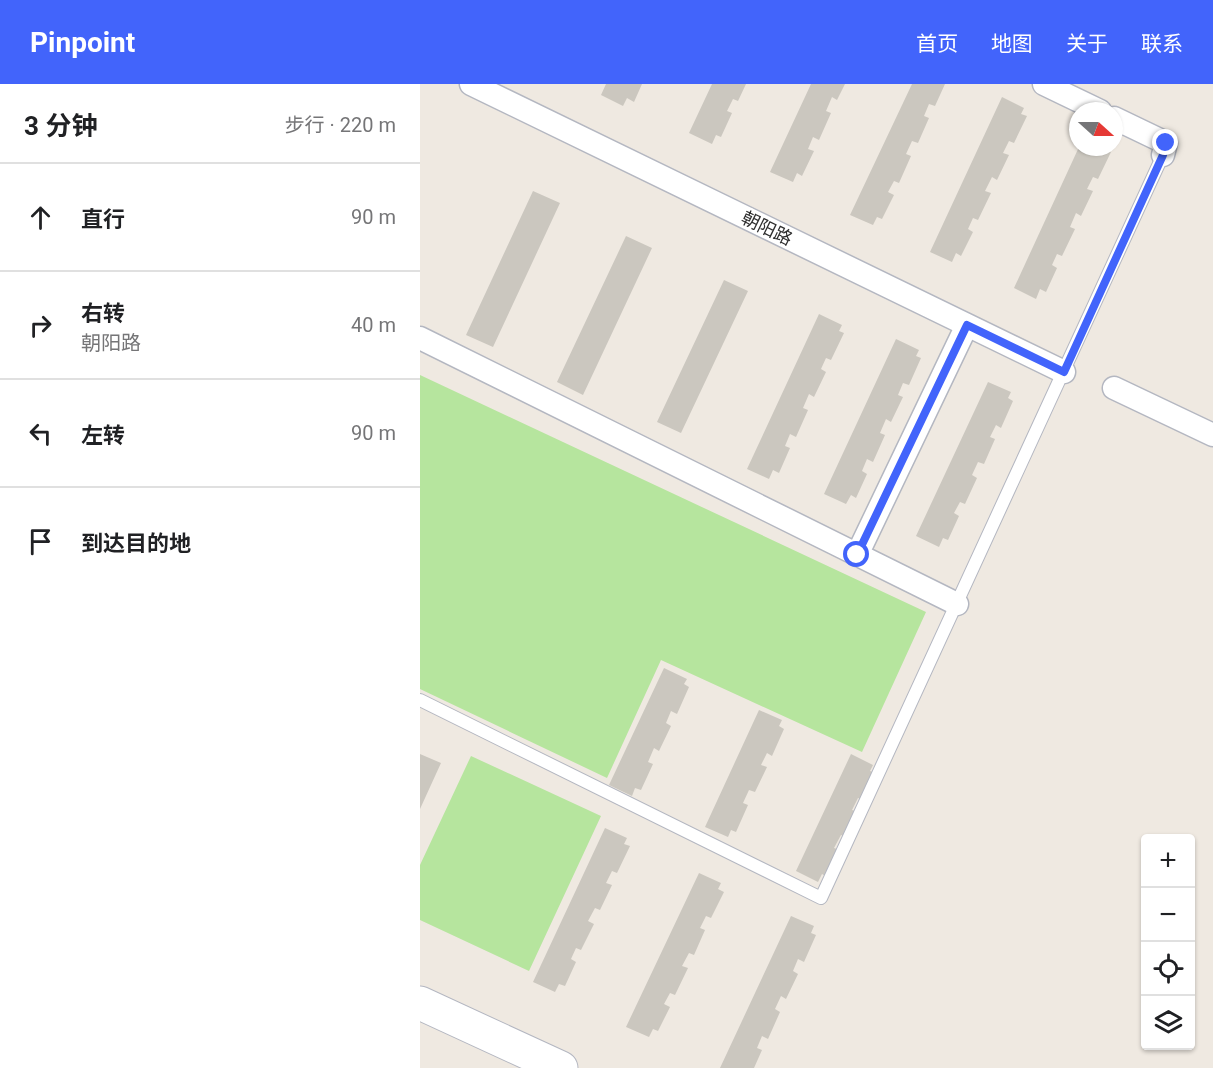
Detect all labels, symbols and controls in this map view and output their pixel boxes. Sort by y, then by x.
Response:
text: Pinpoint [30,26,135,59]
text: 首页 [916,32,958,56]
text: 地图 [991,32,1033,56]
text: 关于 [1066,32,1108,56]
text: 联系 [1141,32,1183,56]
north arrow [1069,102,1123,156]
text: 3 分钟 [24,111,97,141]
text: 步行 · 220 m [285,113,396,137]
route end [1152,129,1178,155]
icon: ahead [24,201,57,234]
text: 90 m [351,205,396,229]
text: 直行 [81,207,125,232]
street label: 朝阳路 [738,207,796,249]
text: 右转 [81,301,125,326]
icon: right [24,309,57,342]
text: 40 m [351,313,396,337]
text: 朝阳路 [81,331,141,355]
icon: left [24,417,57,450]
text: 90 m [351,421,396,445]
text: 左转 [81,423,125,448]
icon: arrive [24,525,57,558]
text: 到达目的地 [81,531,191,556]
route start [843,541,869,567]
map controls [1141,834,1195,1050]
button: + [1141,834,1195,888]
button: − [1141,888,1195,942]
button: locate [1141,942,1195,996]
button: layers [1141,996,1195,1050]

